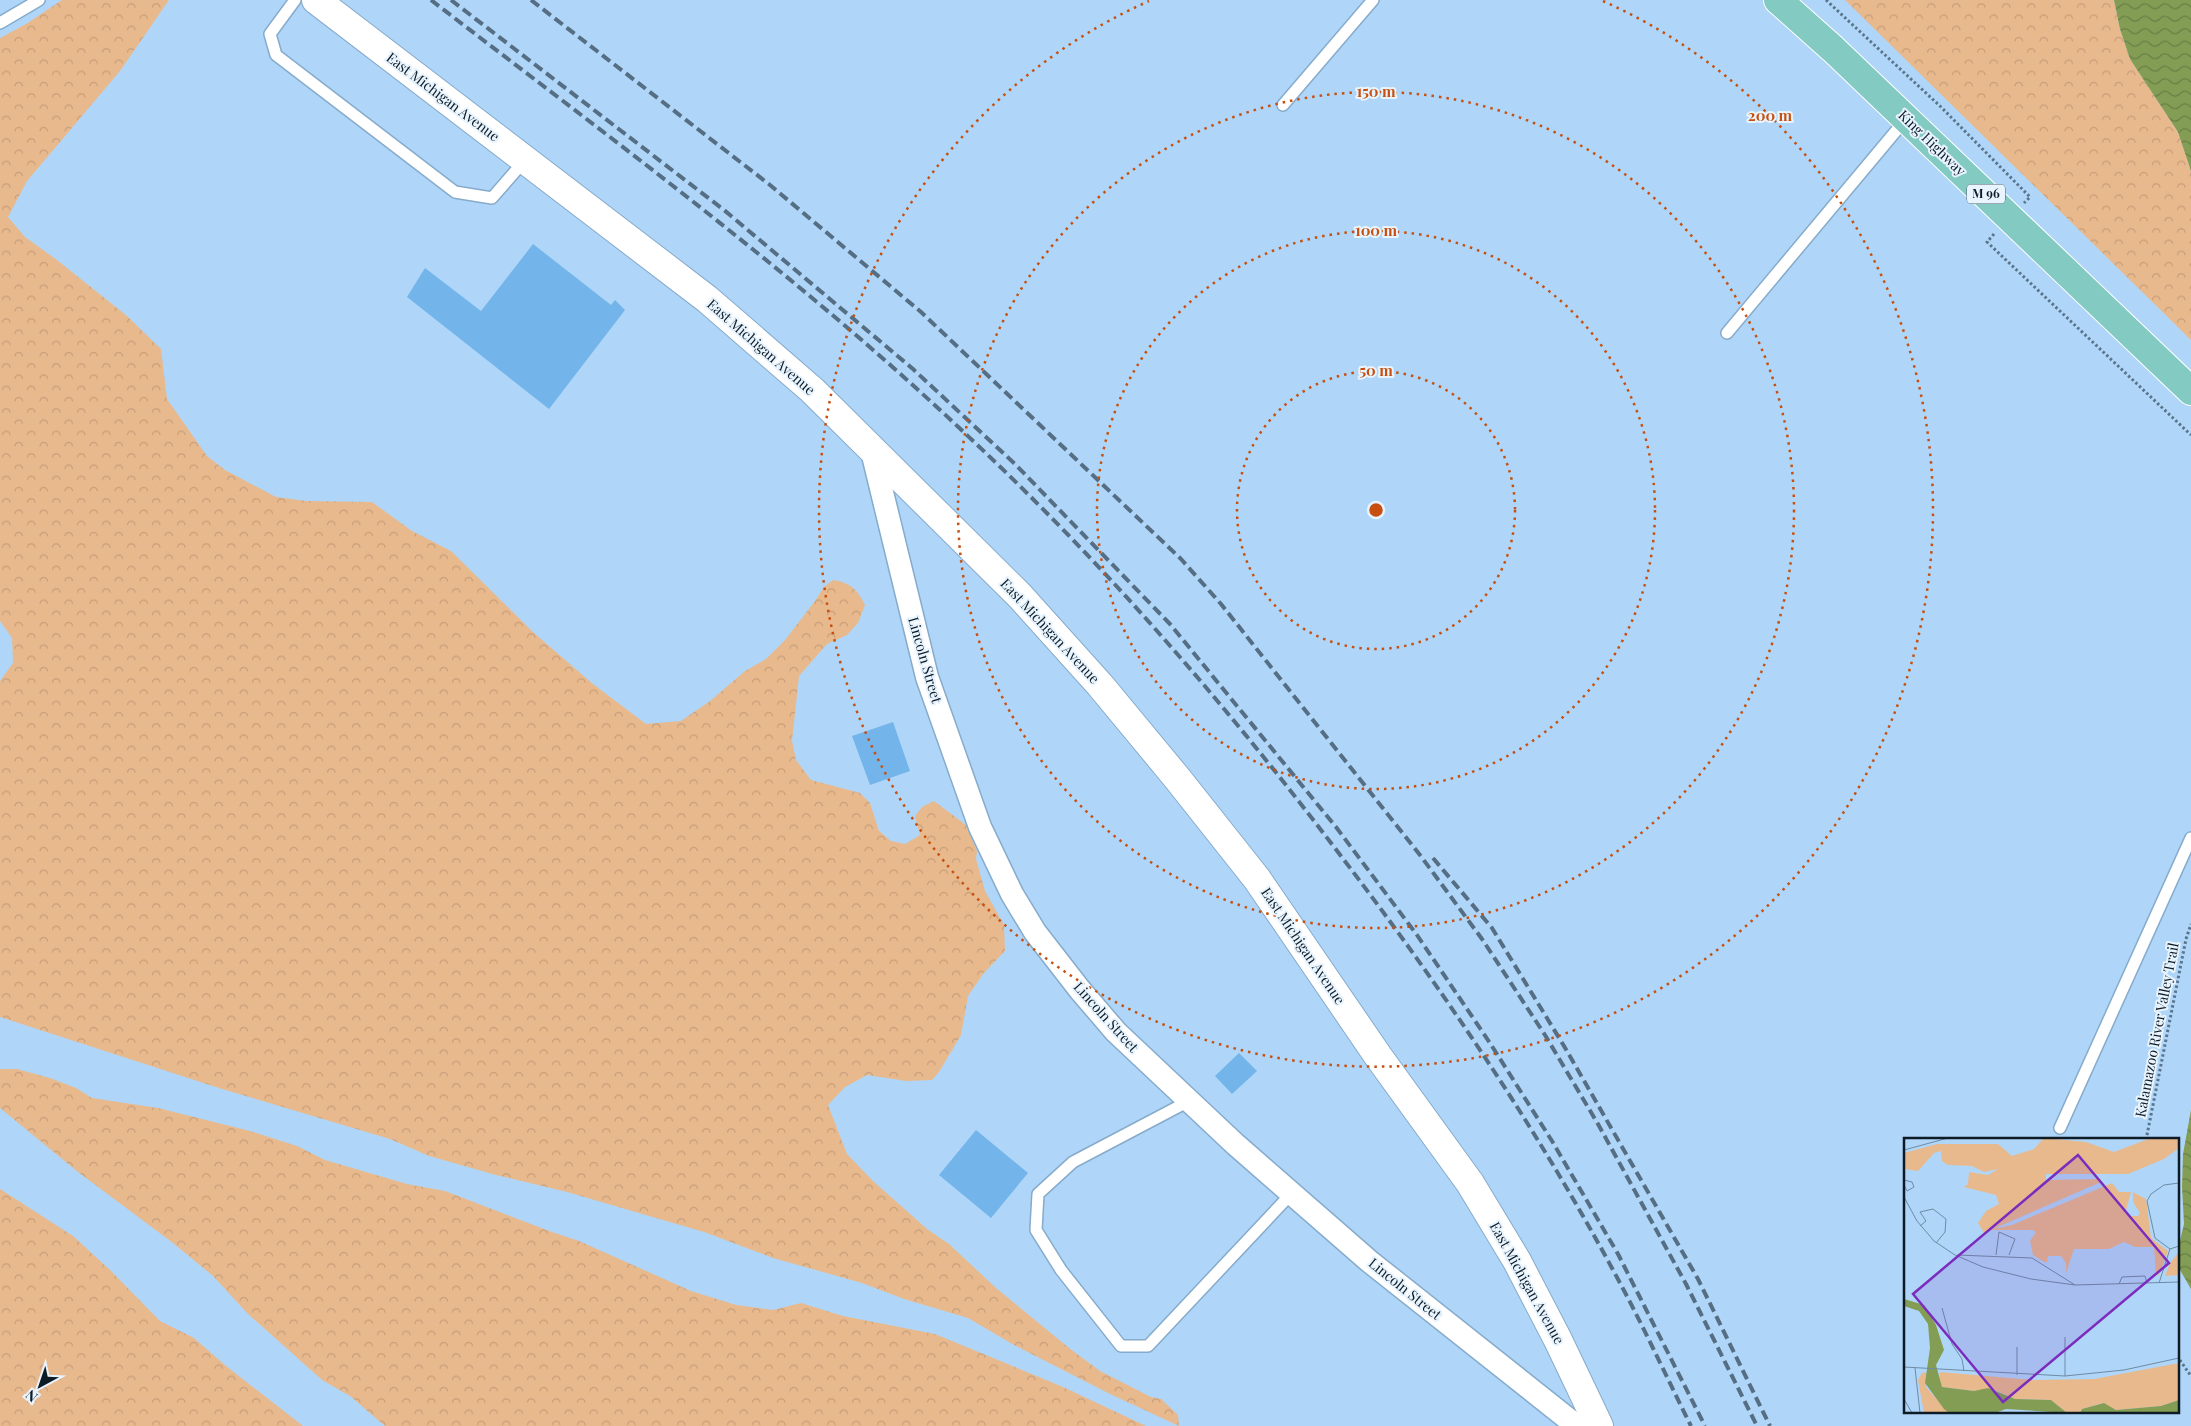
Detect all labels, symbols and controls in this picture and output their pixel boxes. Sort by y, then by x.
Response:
street label: East Michigan Avenue [383,48,504,145]
text: 150 m [1356,81,1396,101]
text: 200 m [1748,105,1793,125]
street label: King Highway [1894,106,1970,180]
road number: M 96 [1967,184,2005,203]
text: 100 m [1355,220,1398,240]
street label: East Michigan Avenue [703,294,819,399]
text: 50 m [1359,360,1393,380]
centre of rings [1367,501,1385,519]
street label: East Michigan Avenue [997,574,1104,687]
street label: Lincoln Street [904,615,947,706]
street label: East Michigan Avenue [1257,884,1350,1008]
street label: Kalamazoo River Valley Trail [2130,941,2183,1119]
street label: Lincoln Street [1070,977,1144,1057]
inset map [1904,1138,2178,1414]
street label: East Michigan Avenue [1486,1218,1569,1347]
street label: Lincoln Street [1365,1253,1446,1324]
north arrow [15,1361,65,1411]
text: N [21,1386,41,1407]

